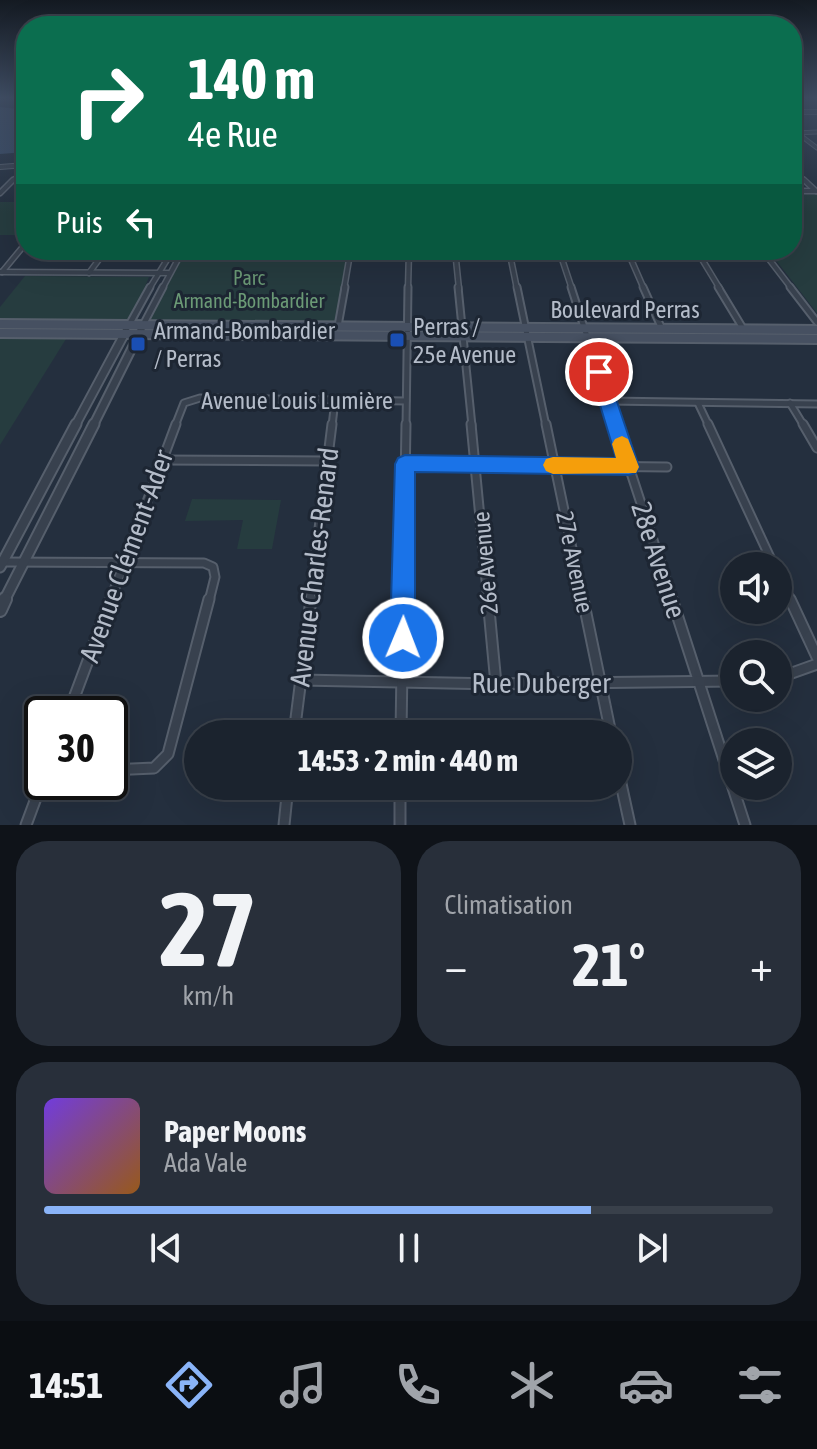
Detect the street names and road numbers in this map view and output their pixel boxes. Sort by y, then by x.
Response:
street label: Boulevard Perras [550,296,700,323]
street label: Avenue Louis Lumière [201,387,393,414]
street label: Avenue Clément-Ader [73,445,179,666]
street label: Avenue Charles-Renard [283,446,345,688]
street label: 28e Avenue [625,498,693,622]
street label: 27e Avenue [551,509,599,615]
street label: 26e Avenue [467,510,503,616]
street label: Rue Duberger [471,667,611,699]

